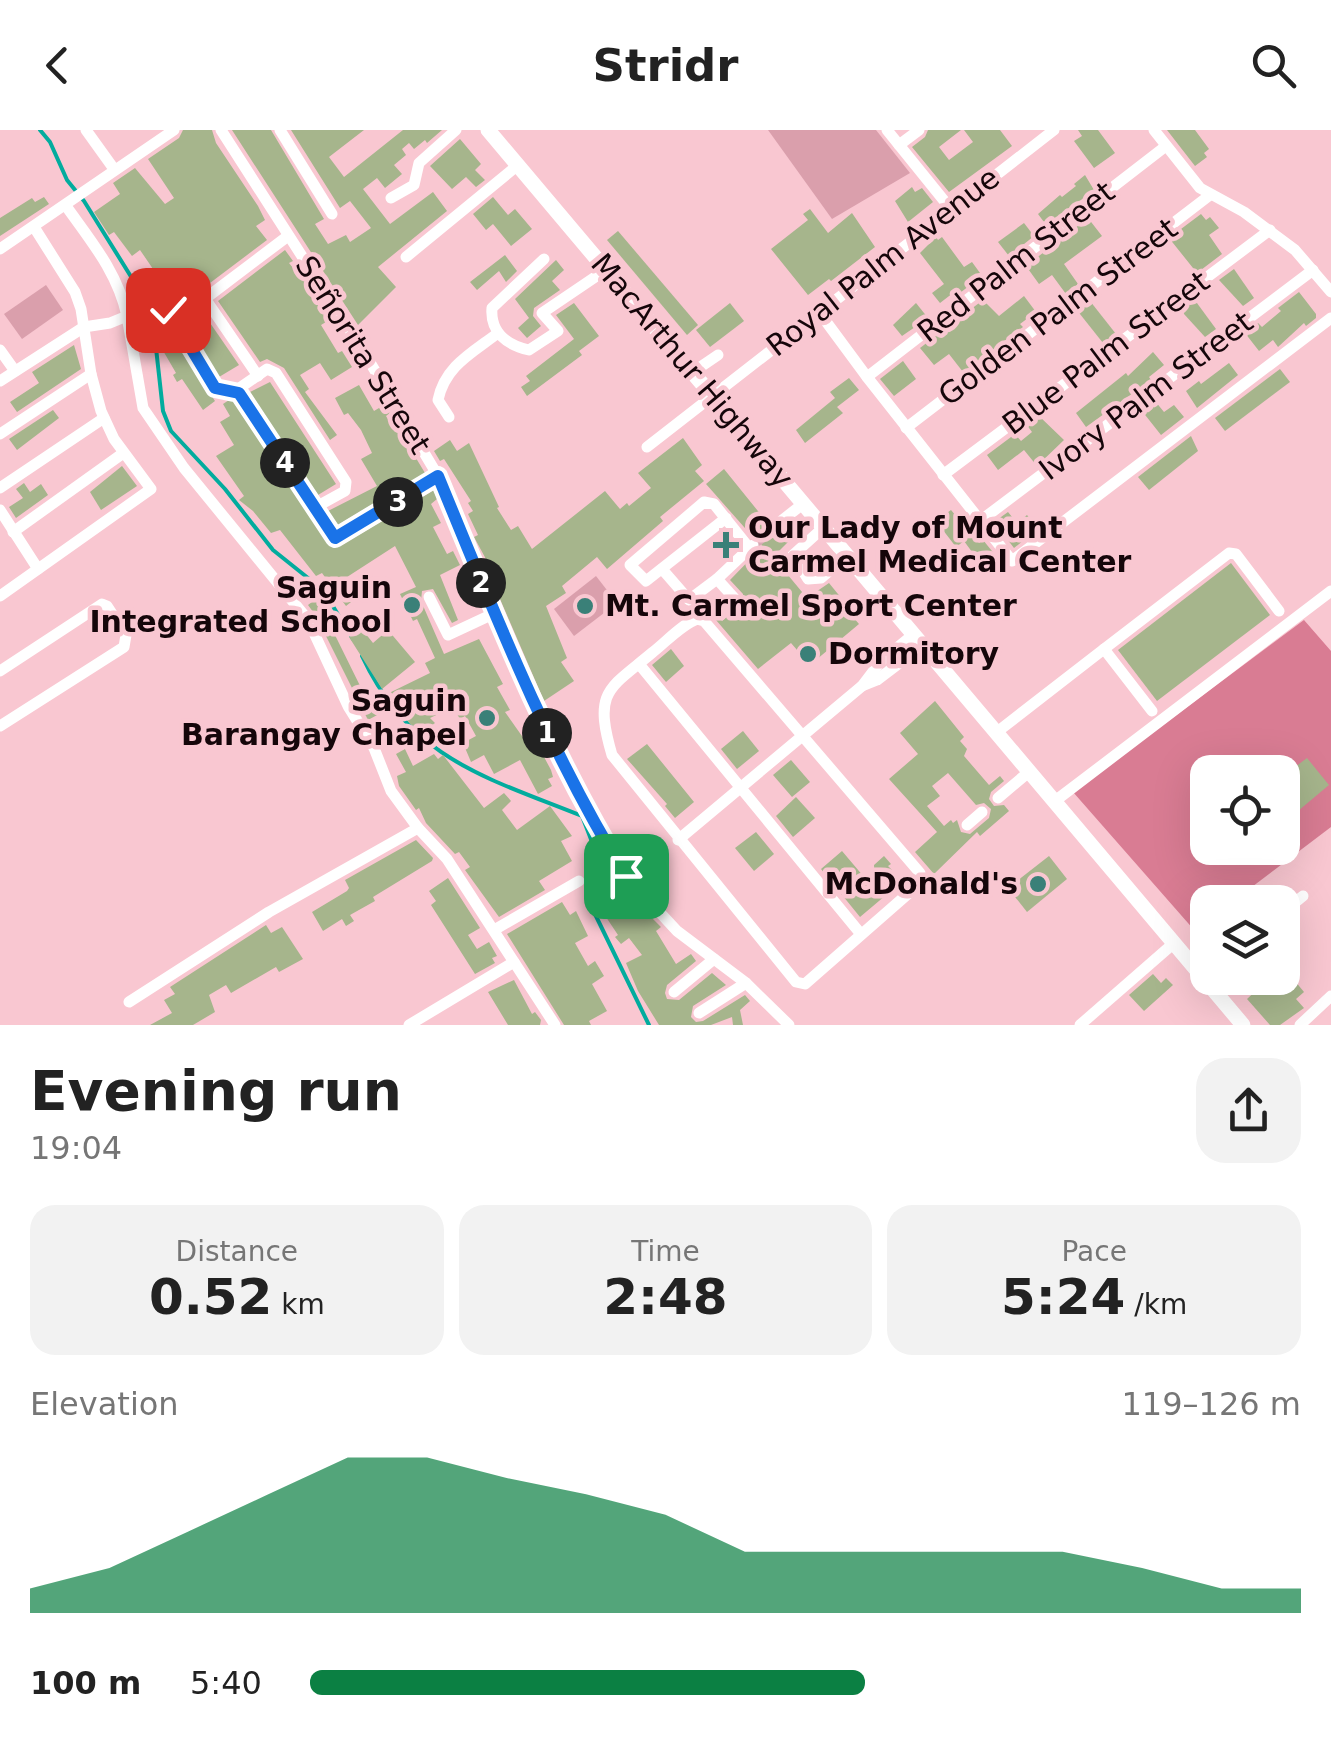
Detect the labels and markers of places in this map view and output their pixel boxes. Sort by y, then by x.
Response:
pin [126,268,211,353]
pin: 4 [260,438,310,488]
pin: 3 [373,477,423,527]
place label: Our Lady of Mount Carmel Medical Center [748,510,1132,579]
marker: Our Lady of Mount Carmel Medical Center [713,532,739,558]
pin: 2 [456,558,506,608]
place label: Saguin Integrated School [89,570,392,639]
place label: Mt. Carmel Sport Center [605,588,1017,623]
marker: Saguin Integrated School [401,594,423,616]
marker: Mt. Carmel Sport Center [574,595,596,617]
place label: Dormitory [828,636,1000,671]
marker: Dormitory [797,643,819,665]
place label: Saguin Barangay Chapel [181,683,467,752]
marker: Saguin Barangay Chapel [476,707,498,729]
pin: 1 [522,708,572,758]
pin [584,834,669,919]
place label: McDonald's [824,866,1018,901]
marker: McDonald's [1027,873,1049,895]

